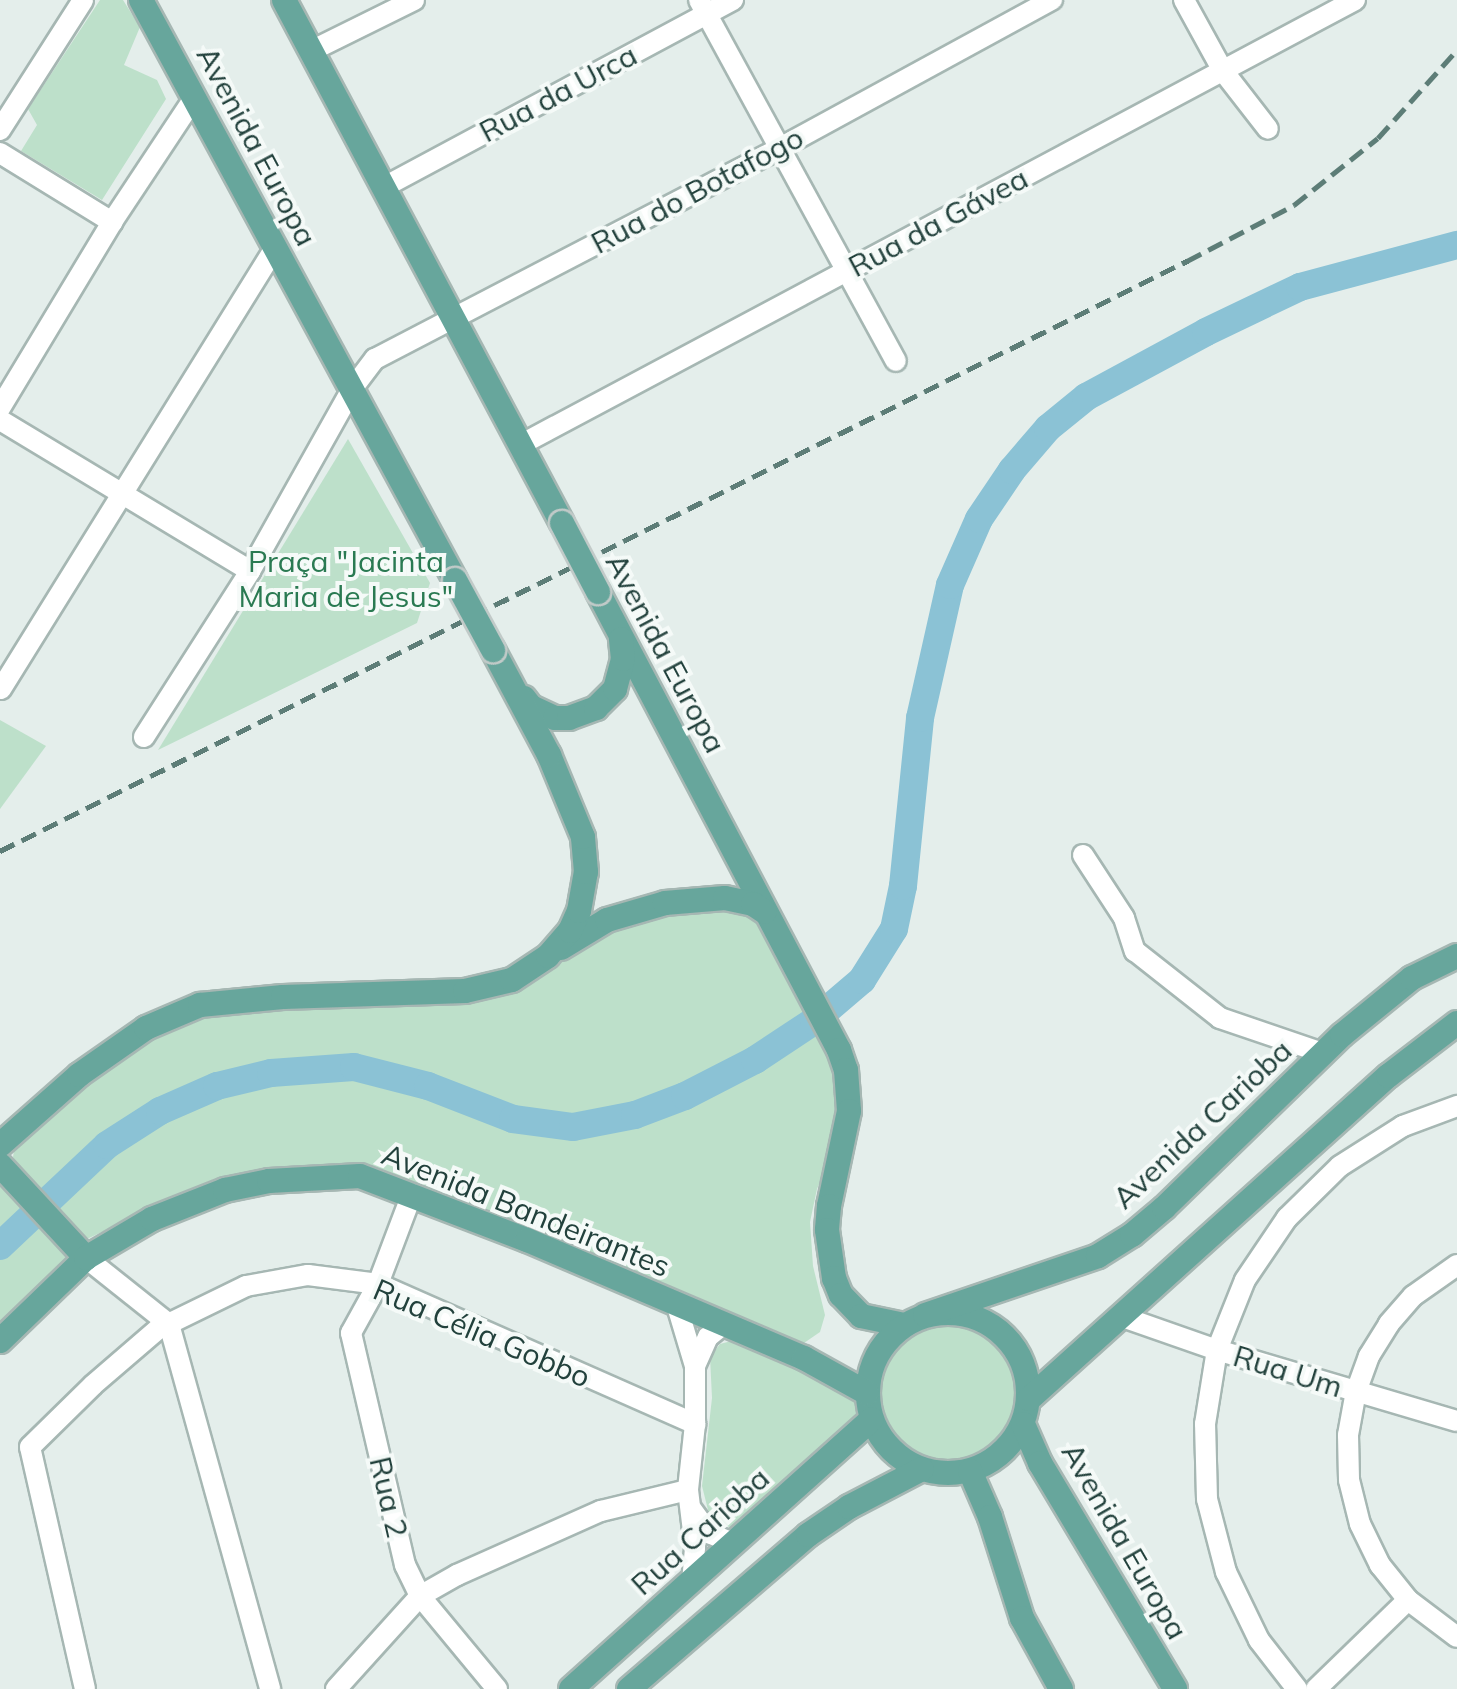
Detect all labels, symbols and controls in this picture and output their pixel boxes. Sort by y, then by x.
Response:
street label: Rua da Urca [473,36,643,150]
street label: Avenida Europa [189,40,325,252]
street label: Rua do Botafogo [585,119,809,261]
street label: Rua da Gávea [842,160,1034,284]
park label: Praça "Jacinta Maria de Jesus" [239,543,453,614]
street label: Avenida Europa [598,547,734,759]
street label: Avenida Carioba [1105,1032,1299,1216]
street label: Avenida Bandeirantes [377,1136,675,1284]
street label: Rua Célia Gobbo [368,1271,596,1395]
street label: Rua Um [1229,1337,1347,1405]
street label: Avenida Europa [1054,1436,1196,1646]
street label: Rua 2 [362,1453,416,1541]
street label: Rua Carioba [624,1460,776,1602]

